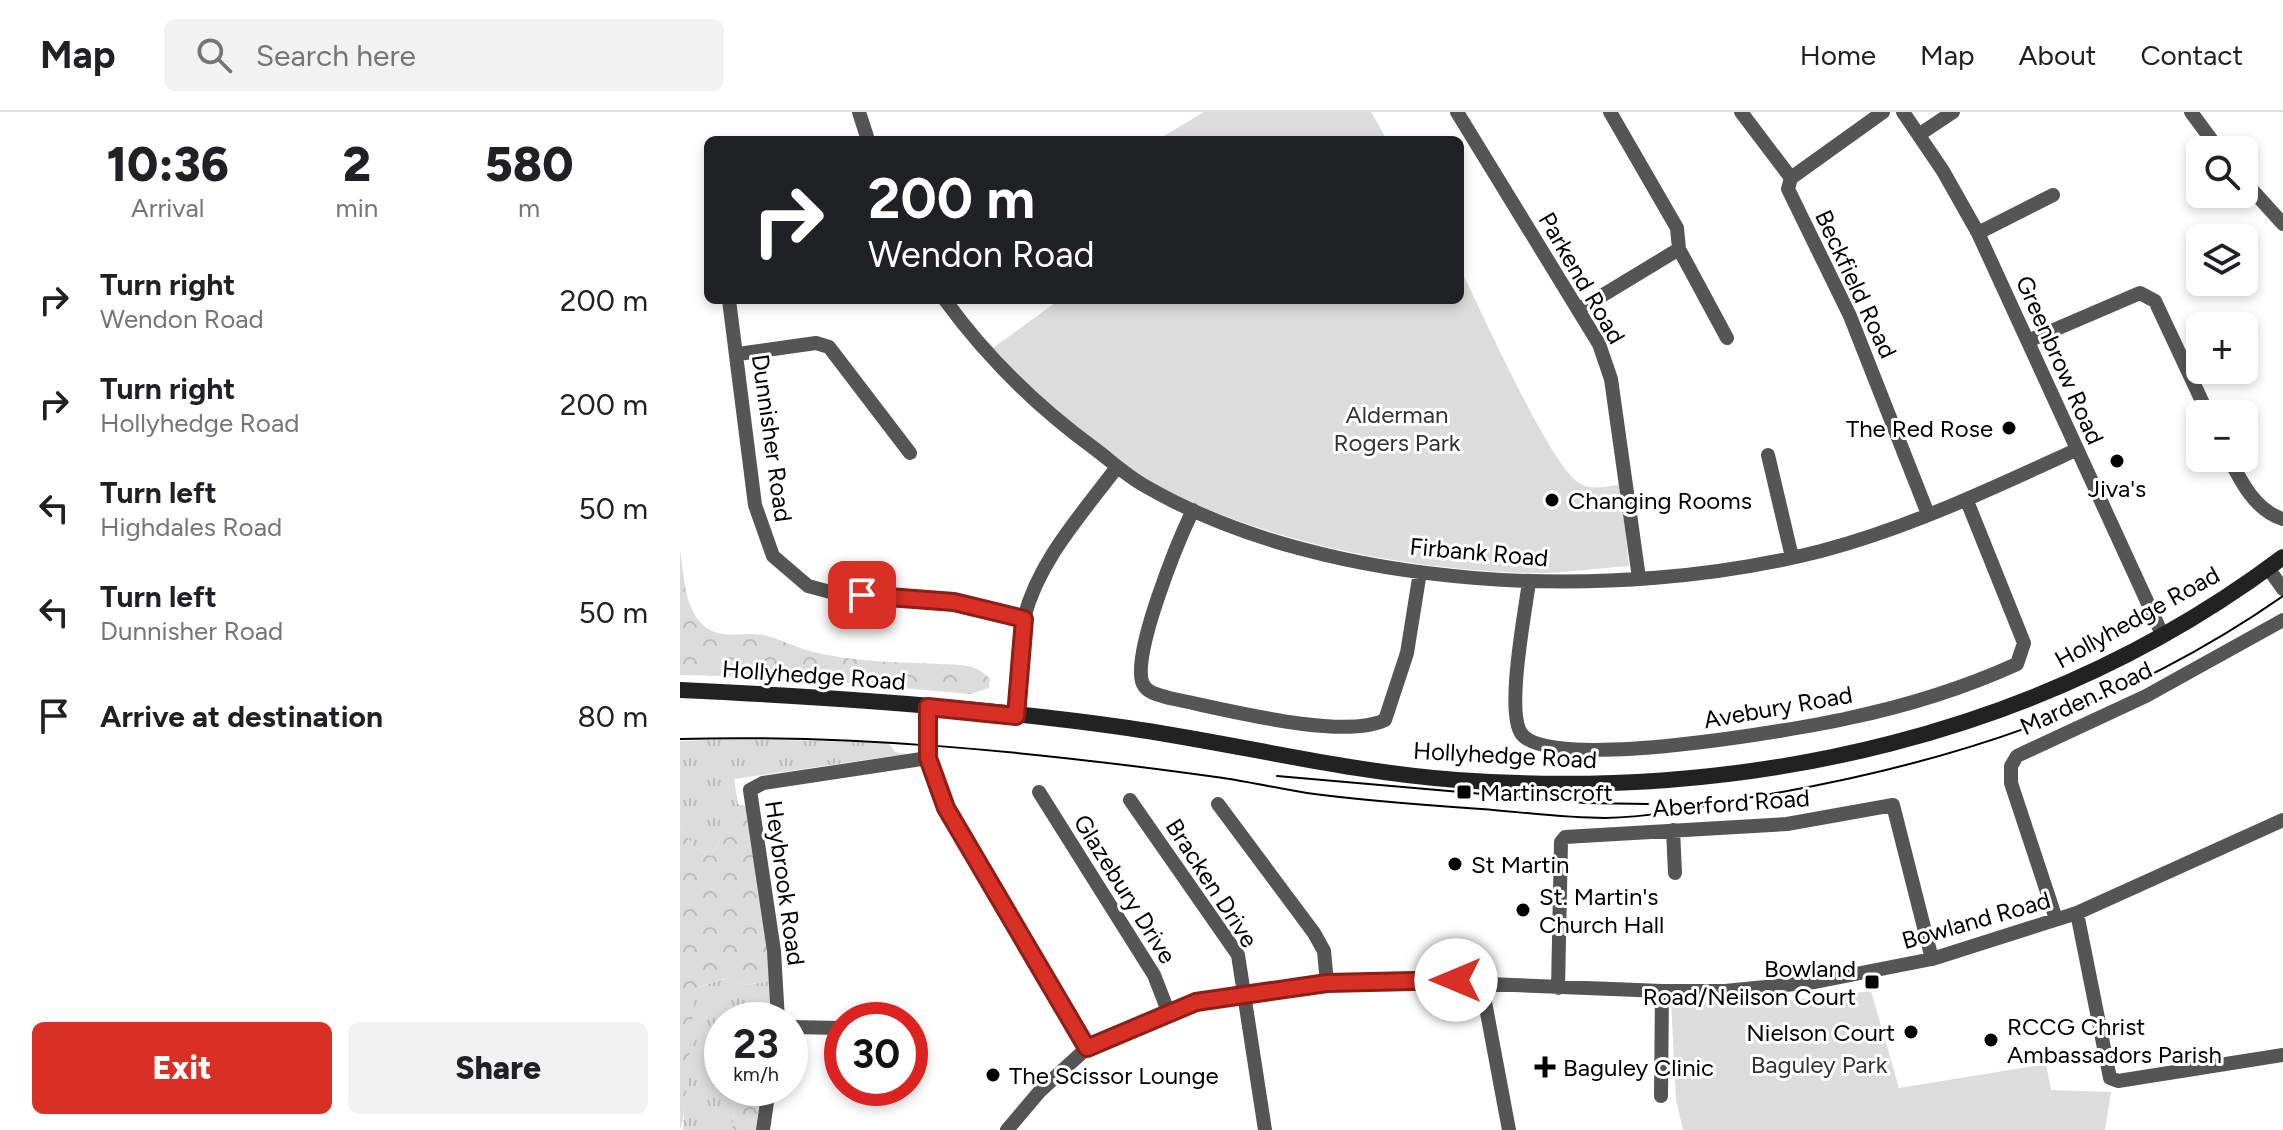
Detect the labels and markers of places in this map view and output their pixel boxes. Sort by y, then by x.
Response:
place label: The Red Rose [1846,414,1993,443]
marker: The Red Rose [2000,419,2018,437]
marker: Jiva's [2108,452,2126,470]
place label: Jiva's [2088,474,2146,503]
place label: Changing Rooms [1568,486,1752,515]
marker: Changing Rooms [1543,491,1561,509]
pin [828,561,896,629]
place label: Martinscroft [1480,778,1613,807]
marker: Martinscroft [1455,783,1473,801]
place label: St Martin [1471,850,1569,879]
marker: St Martin [1446,855,1464,873]
place label: St. Martin's Church Hall [1539,882,1664,939]
marker: St. Martin's Church Hall [1514,901,1532,919]
place label: Bowland Road/Neilson Court [1643,954,1856,1011]
marker: Bowland Road/Neilson Court [1863,973,1881,991]
place label: RCCG Christ Ambassadors Parish [2007,1012,2222,1069]
place label: Nielson Court [1746,1018,1895,1047]
marker: Nielson Court [1902,1023,1920,1041]
marker: RCCG Christ Ambassadors Parish [1982,1031,2000,1049]
place label: Baguley Clinic [1563,1053,1714,1082]
marker: Baguley Clinic [1534,1056,1556,1078]
place label: The Scissor Lounge [1009,1061,1219,1090]
marker: The Scissor Lounge [984,1066,1002,1084]

